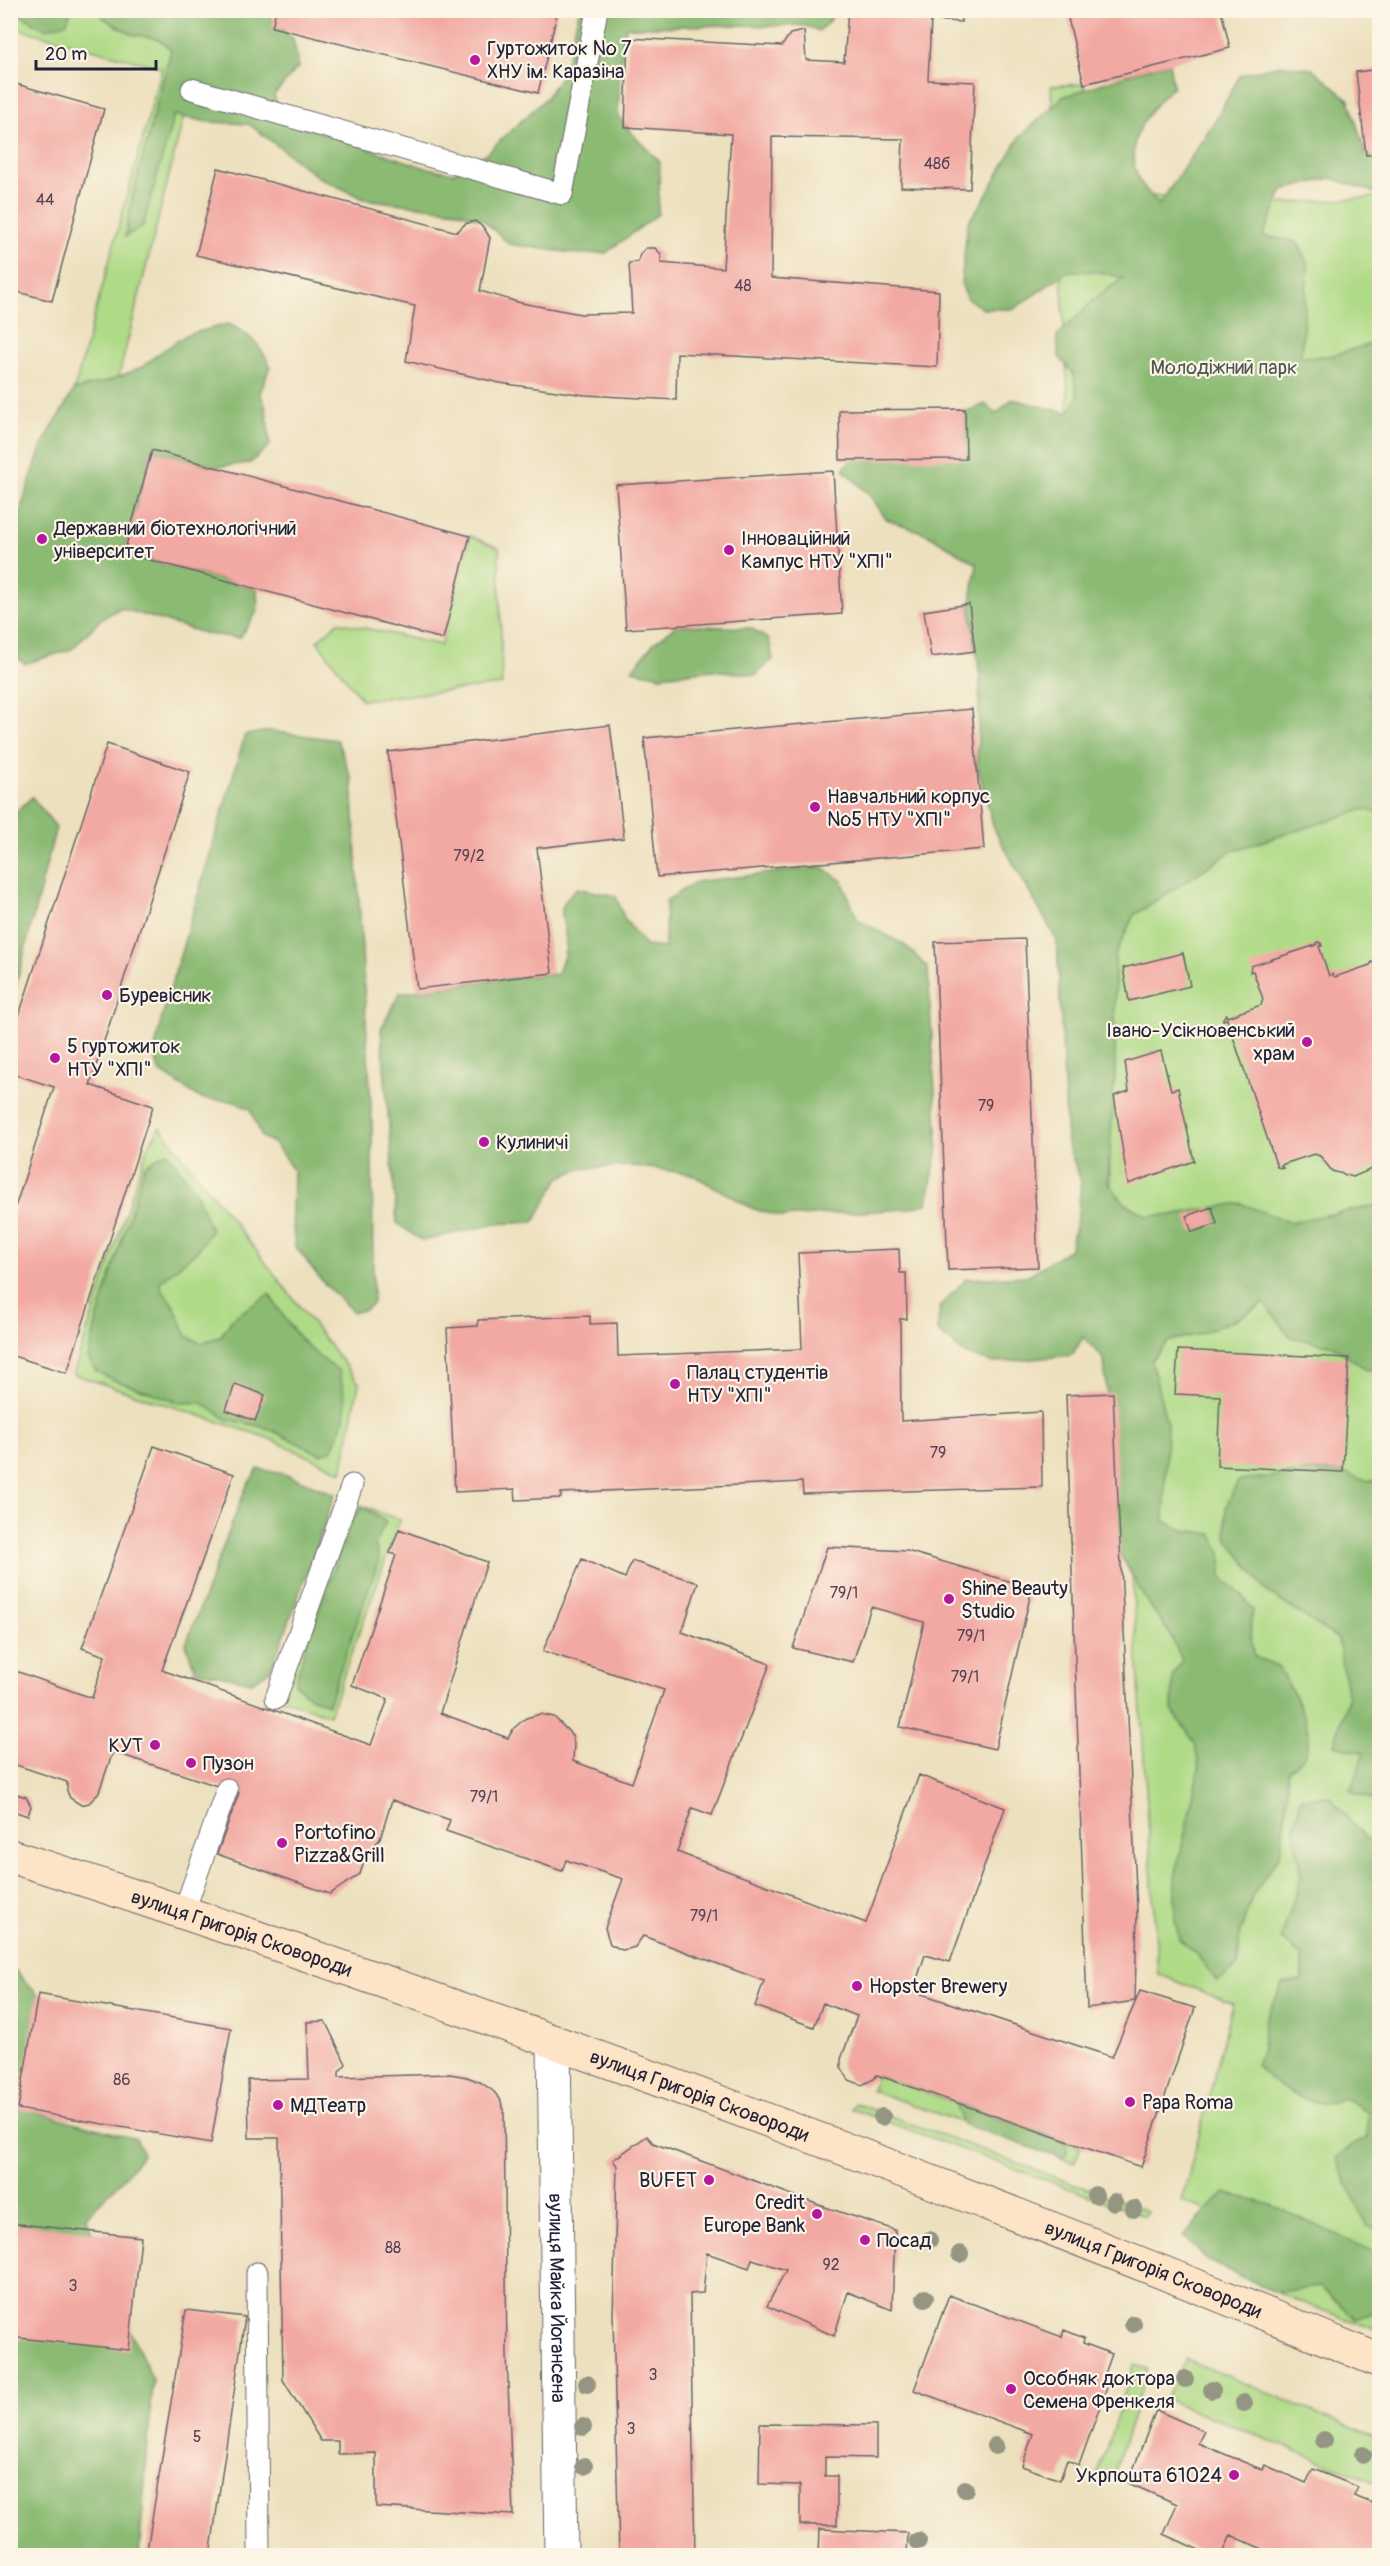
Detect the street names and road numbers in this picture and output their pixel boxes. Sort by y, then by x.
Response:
street label: вулиця Григорія Сковороди [128,1884,355,1982]
street label: вулиця Григорія Сковороди [587,2044,813,2147]
street label: вулиця Майка Йогансена [543,2193,571,2403]
street label: вулиця Григорія Сковороди [1041,2215,1266,2324]

